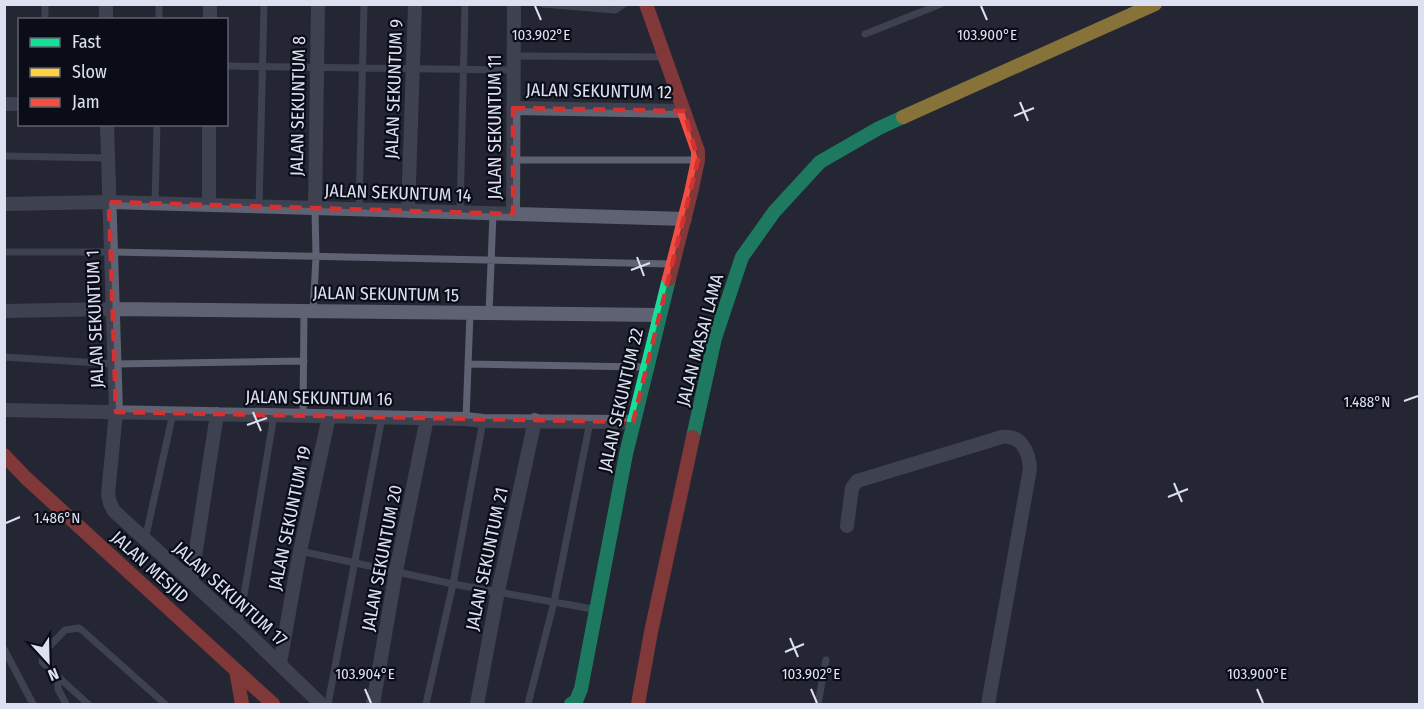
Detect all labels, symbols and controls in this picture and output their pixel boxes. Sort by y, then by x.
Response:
legend [18,18,228,126]
street label: JALAN SEKUNTUM 9 [381,19,407,159]
text: 103.902°E [512,26,570,44]
text: 103.900°E [957,26,1017,44]
text: Fast [72,31,101,53]
street label: JALAN SEKUNTUM 8 [286,36,310,176]
street label: JALAN SEKUNTUM 11 [484,55,506,200]
text: Slow [72,61,107,83]
street label: JALAN SEKUNTUM 12 [526,79,672,103]
text: Jam [72,91,100,113]
street label: JALAN SEKUNTUM 14 [324,179,472,207]
street label: JALAN SEKUNTUM 1 [82,250,108,388]
street label: JALAN MASAI LAMA [672,271,728,409]
street label: JALAN SEKUNTUM 15 [313,282,459,306]
street label: JALAN SEKUNTUM 22 [594,326,648,474]
street label: JALAN SEKUNTUM 16 [245,386,393,410]
text: 1.488°N [1344,393,1390,411]
street label: JALAN SEKUNTUM 19 [264,444,316,592]
street label: JALAN SEKUNTUM 20 [357,483,407,633]
street label: JALAN SEKUNTUM 21 [461,485,513,633]
text: 1.486°N [34,509,80,527]
street label: JALAN MESJID [107,526,193,608]
street label: JALAN SEKUNTUM 17 [169,537,291,651]
north arrow [18,631,78,691]
text: N [45,664,61,685]
text: 103.904°E [335,665,395,683]
text: 103.902°E [782,665,840,683]
text: 103.900°E [1227,665,1287,683]

